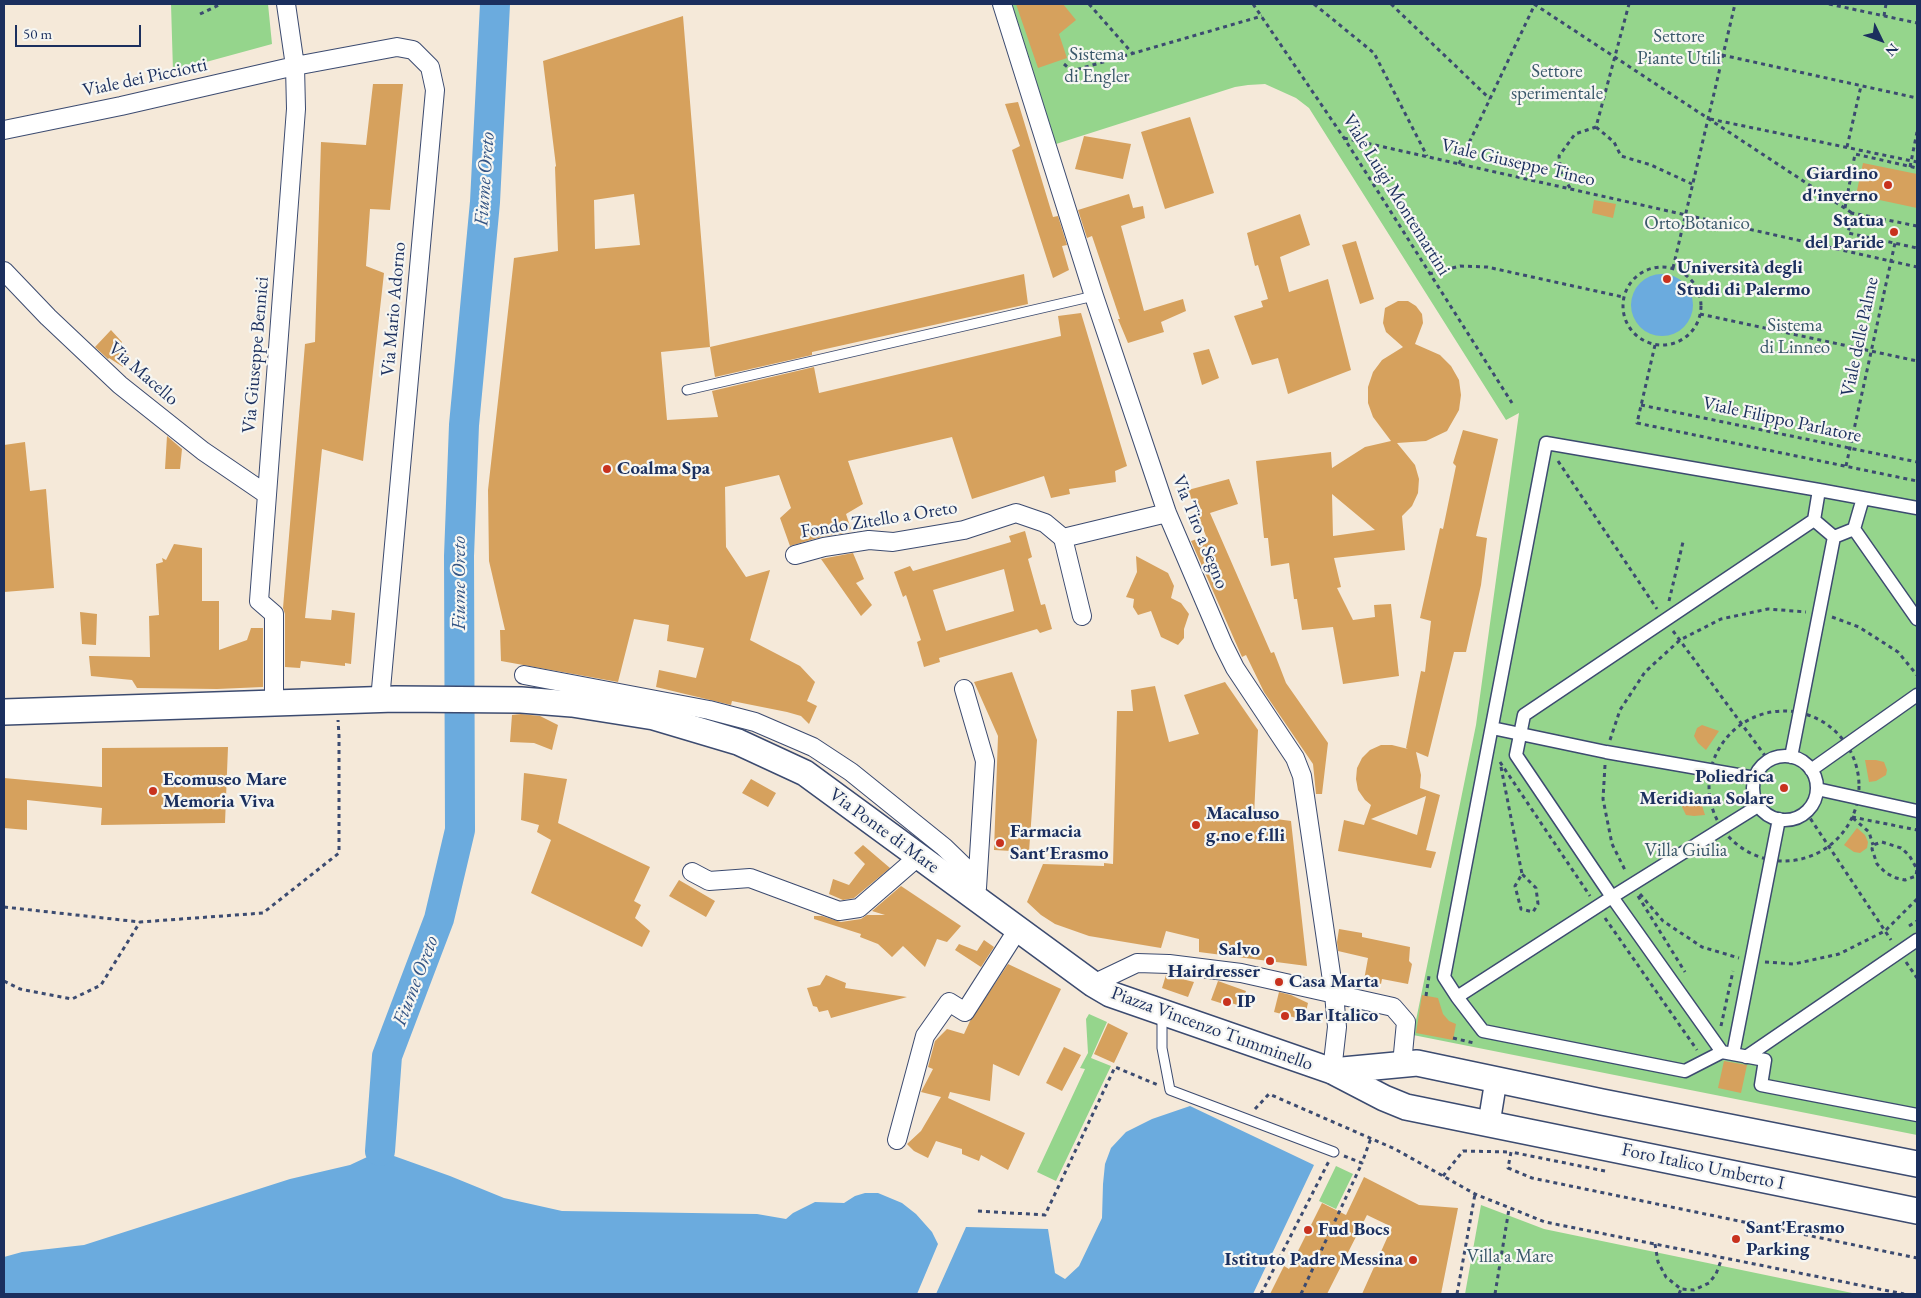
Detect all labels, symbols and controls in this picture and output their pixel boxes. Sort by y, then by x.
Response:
scale bar [18,15,144,47]
north arrow [1856,15,1906,65]
text: 50 m [23,24,52,43]
park label: Settore Piante Utili [1637,26,1721,70]
text: N [1882,40,1903,60]
park label: Sistema di Engler [1064,44,1130,88]
street label: Viale dei Picciotti [81,54,209,102]
park label: Settore sperimentale [1511,61,1603,105]
street label: Viale Luigi Montemartini [1337,110,1455,280]
water label: Fiume Oreto [470,131,500,227]
street label: Viale Giuseppe Tineo [1439,134,1597,192]
place label: Giardino d'inverno [1802,163,1878,207]
marker: Giardino d'inverno [1882,179,1894,191]
place label: Statua del Paride [1805,210,1884,254]
park label: Orto Botanico [1644,213,1750,235]
marker: Statua del Paride [1888,226,1900,238]
street label: Via Mario Adorno [377,241,411,377]
place label: Università degli Studi di Palermo [1677,257,1810,301]
marker: Università degli Studi di Palermo [1661,273,1673,285]
street label: Viale delle Palme [1836,275,1884,399]
street label: Via Giuseppe Bennici [238,276,274,434]
park label: Sistema di Linneo [1760,315,1830,359]
street label: Via Macello [103,337,183,411]
street label: Viale Filippo Parlatore [1701,392,1863,448]
place label: Coalma Spa [617,458,710,480]
marker: Coalma Spa [601,463,613,475]
street label: Via Tiro a Segno [1167,472,1233,592]
street label: Fondo Zitello a Oreto [799,496,959,544]
water label: Fiume Oreto [448,536,472,630]
place label: Poliedrica Meridiana Solare [1639,766,1774,810]
place label: Ecomuseo Mare Memoria Viva [163,769,287,813]
marker: Poliedrica Meridiana Solare [1778,782,1790,794]
street label: Via Ponte di Mare [824,783,944,879]
marker: Ecomuseo Mare Memoria Viva [147,785,159,797]
place label: Macaluso g.no e f.lli [1206,803,1285,847]
marker: Macaluso g.no e f.lli [1190,819,1202,831]
place label: Farmacia Sant'Erasmo [1010,821,1109,865]
marker: Farmacia Sant'Erasmo [994,837,1006,849]
park label: Villa Giulia [1645,840,1727,862]
water label: Fiume Oreto [388,933,444,1029]
place label: Salvo Hairdresser [1168,939,1260,983]
marker: Salvo Hairdresser [1264,955,1276,967]
place label: Casa Marta [1289,971,1379,993]
marker: Casa Marta [1273,976,1285,988]
street label: Piazza Vincenzo Tumminello [1108,982,1316,1076]
place label: IP [1237,991,1255,1013]
marker: IP [1221,996,1233,1008]
place label: Bar Italico [1295,1005,1378,1027]
marker: Bar Italico [1279,1010,1291,1022]
street label: Foro Italico Umberto I [1620,1139,1786,1195]
place label: Sant'Erasmo Parking [1746,1217,1845,1261]
place label: Fud Bocs [1318,1219,1390,1241]
marker: Fud Bocs [1302,1224,1314,1236]
marker: Sant'Erasmo Parking [1730,1233,1742,1245]
park label: Villa a Mare [1466,1246,1554,1268]
place label: Istituto Padre Messina [1224,1249,1403,1271]
marker: Istituto Padre Messina [1407,1254,1419,1266]

